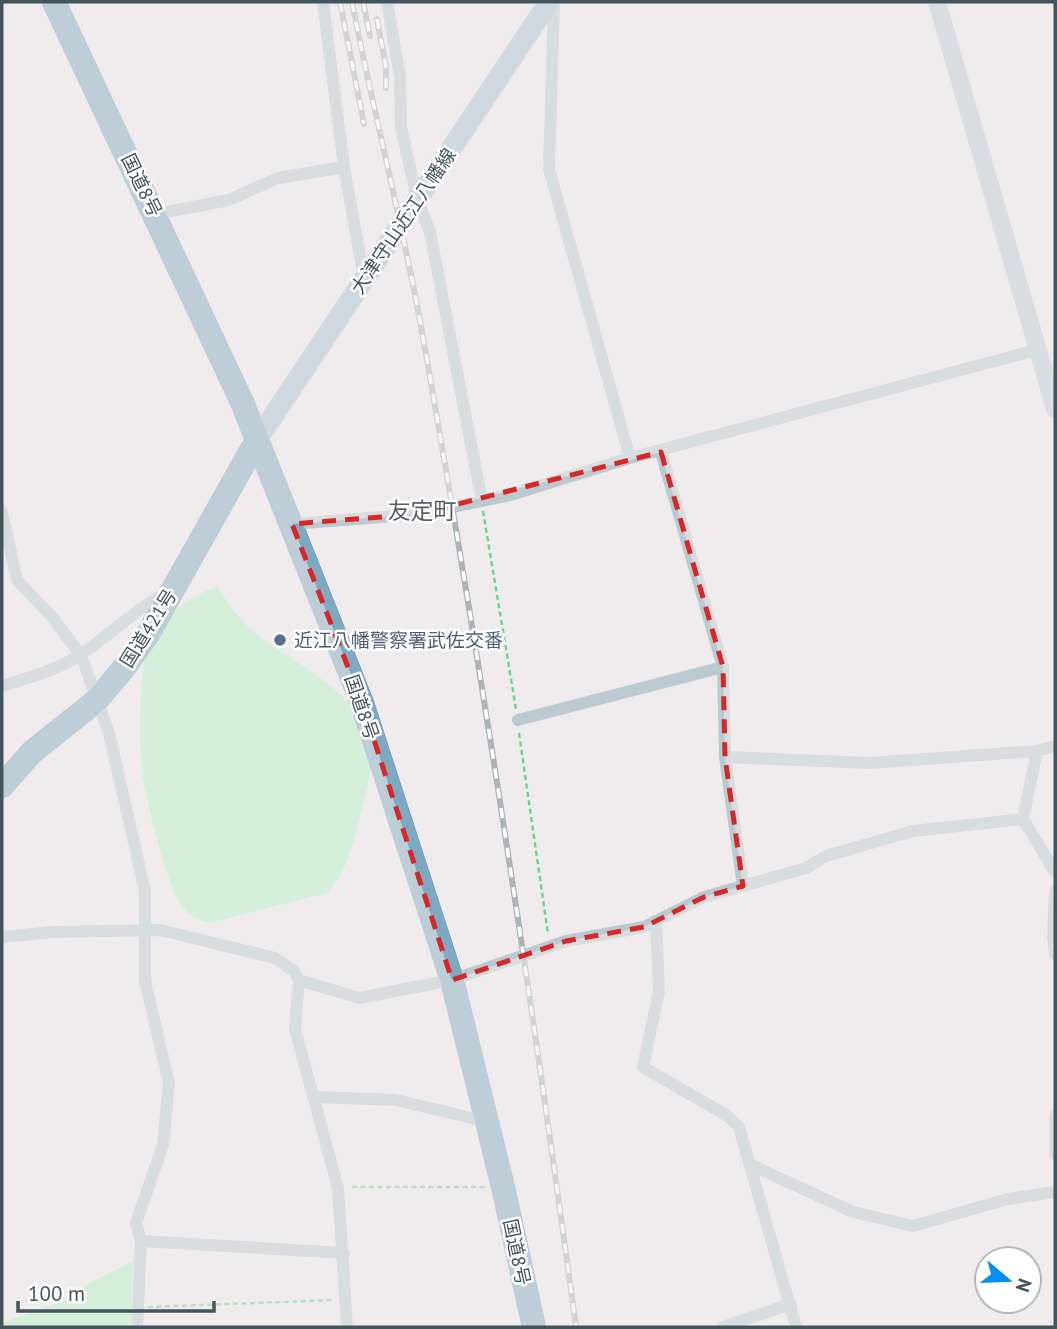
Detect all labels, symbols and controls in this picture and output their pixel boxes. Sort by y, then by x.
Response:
street label: 大津守山近江八幡線 [345,143,461,299]
street label: 国道8号 [116,149,168,221]
district label: 友定町 [388,496,457,525]
street label: 国道421号 [114,584,182,672]
place label: 近江八幡警察署武佐交番 [294,628,503,652]
marker: 近江八幡警察署武佐交番 [272,632,288,648]
street label: 国道8号 [340,671,384,743]
street label: 国道8号 [498,1217,536,1287]
north arrow [973,1245,1043,1315]
scale bar [18,1270,214,1314]
text: N [1011,1276,1037,1295]
text: 100 m [28,1280,85,1307]

